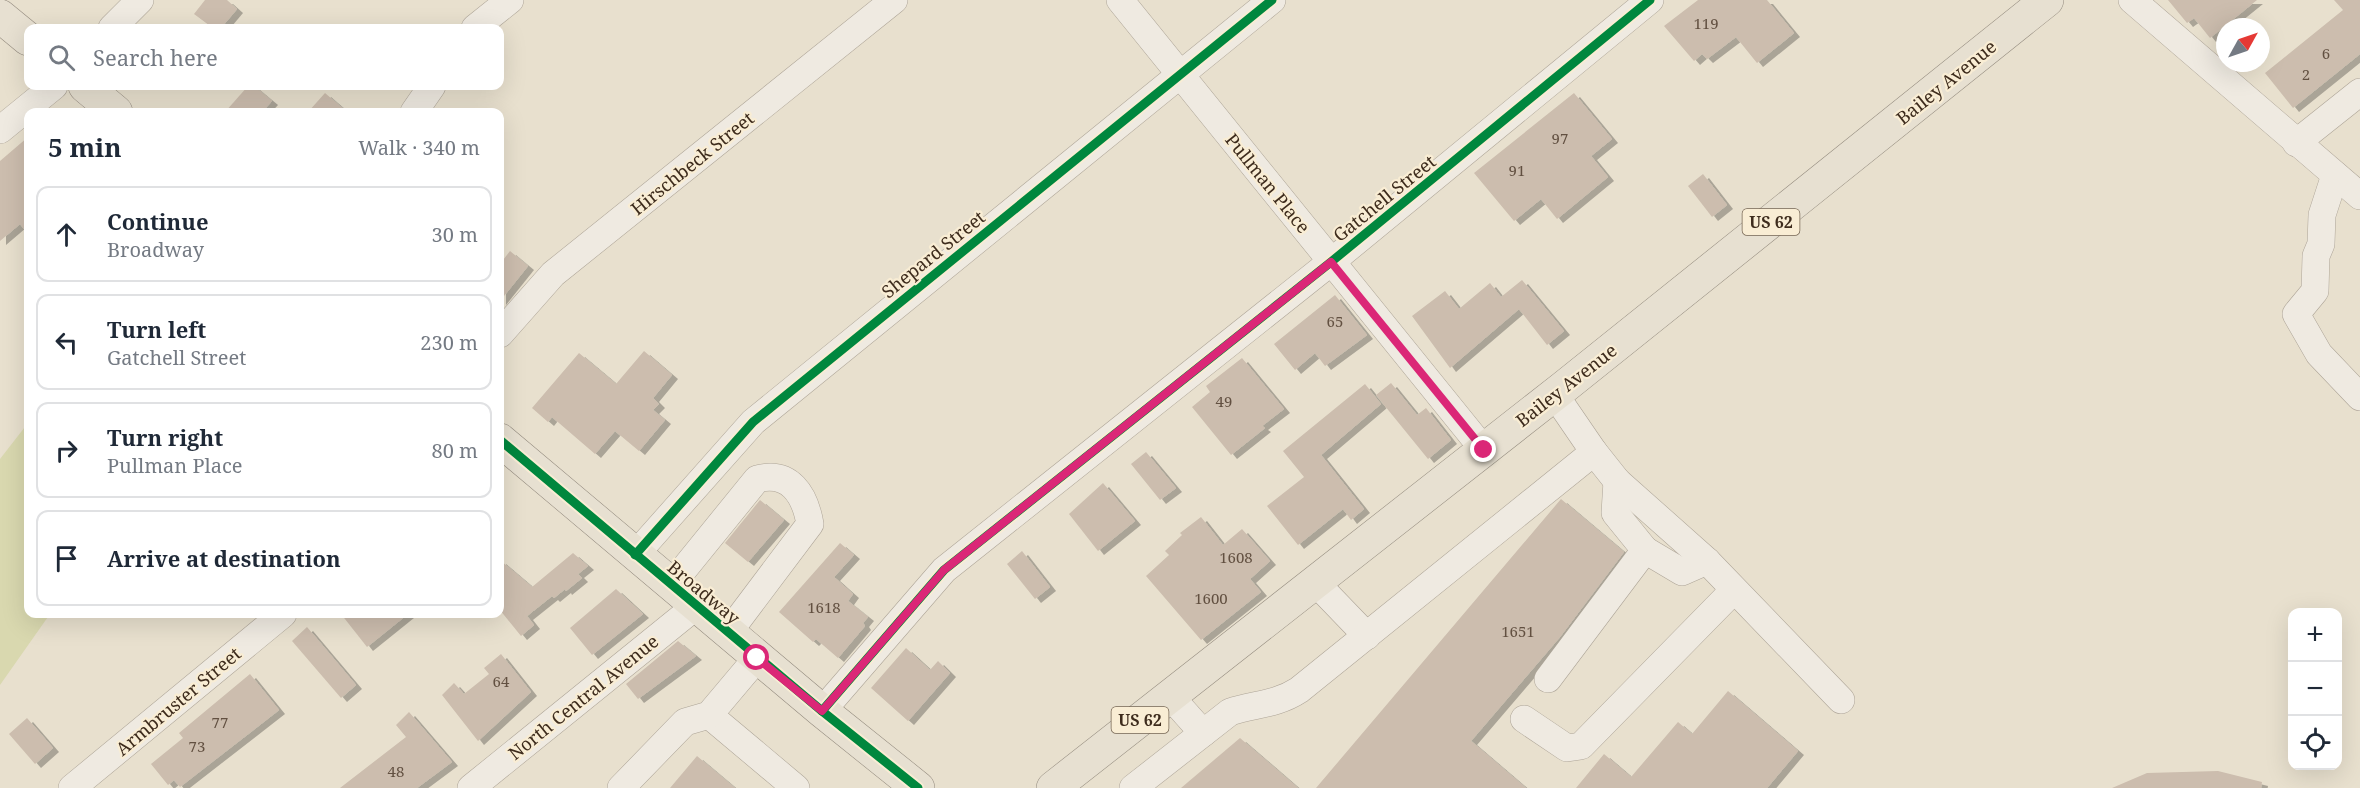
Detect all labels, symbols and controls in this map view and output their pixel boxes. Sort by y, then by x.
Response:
house number: 119 [1693,13,1719,33]
north arrow [2216,18,2270,72]
search box [24,24,504,90]
street label: Bailey Avenue [1891,34,2001,130]
icon: search [45,41,78,74]
text: Search here [93,42,218,72]
house number: 6 [2322,43,2330,63]
house number: 2 [2302,64,2310,84]
street label: Hirschbeck Street [625,106,759,220]
street label: Pullman Place [1220,128,1316,238]
house number: 97 [1552,128,1568,148]
text: 5 min [48,129,122,165]
text: Walk · 340 m [358,134,480,161]
street label: Gatchell Street [1328,149,1440,247]
house number: 91 [1509,160,1525,180]
street label: Shepard Street [876,205,990,303]
text: Continue [107,206,209,236]
road number: US 62 [1742,209,1800,235]
icon: ahead [50,218,83,251]
text: 30 m [432,221,478,248]
text: Broadway [107,236,204,263]
house number: 65 [1327,311,1343,331]
text: Turn left [107,314,206,344]
icon: left [50,326,83,359]
text: 230 m [420,329,478,356]
street label: Bailey Avenue [1511,338,1621,432]
text: Gatchell Street [107,344,246,371]
house number: 49 [1216,391,1232,411]
text: Turn right [107,422,223,452]
icon: right [50,434,83,467]
route end [1470,436,1496,462]
text: 80 m [432,437,478,464]
text: Pullman Place [107,452,243,479]
icon: arrive [50,542,83,575]
text: Arrive at destination [107,543,341,573]
house number: 1608 [1219,547,1253,567]
street label: Broadway [663,555,746,630]
house number: 1600 [1194,588,1228,608]
house number: 1618 [807,597,841,617]
map controls [2288,608,2342,770]
button: + [2288,608,2342,662]
house number: 1651 [1501,621,1535,641]
street label: North Central Avenue [503,629,663,765]
street label: Armbruster Street [110,641,246,761]
route start [743,644,769,670]
button: − [2288,662,2342,716]
house number: 64 [493,671,510,691]
road number: US 62 [1112,707,1168,733]
house number: 77 [212,712,228,732]
button: locate [2288,716,2342,770]
house number: 73 [189,736,205,756]
house number: 48 [388,761,404,781]

